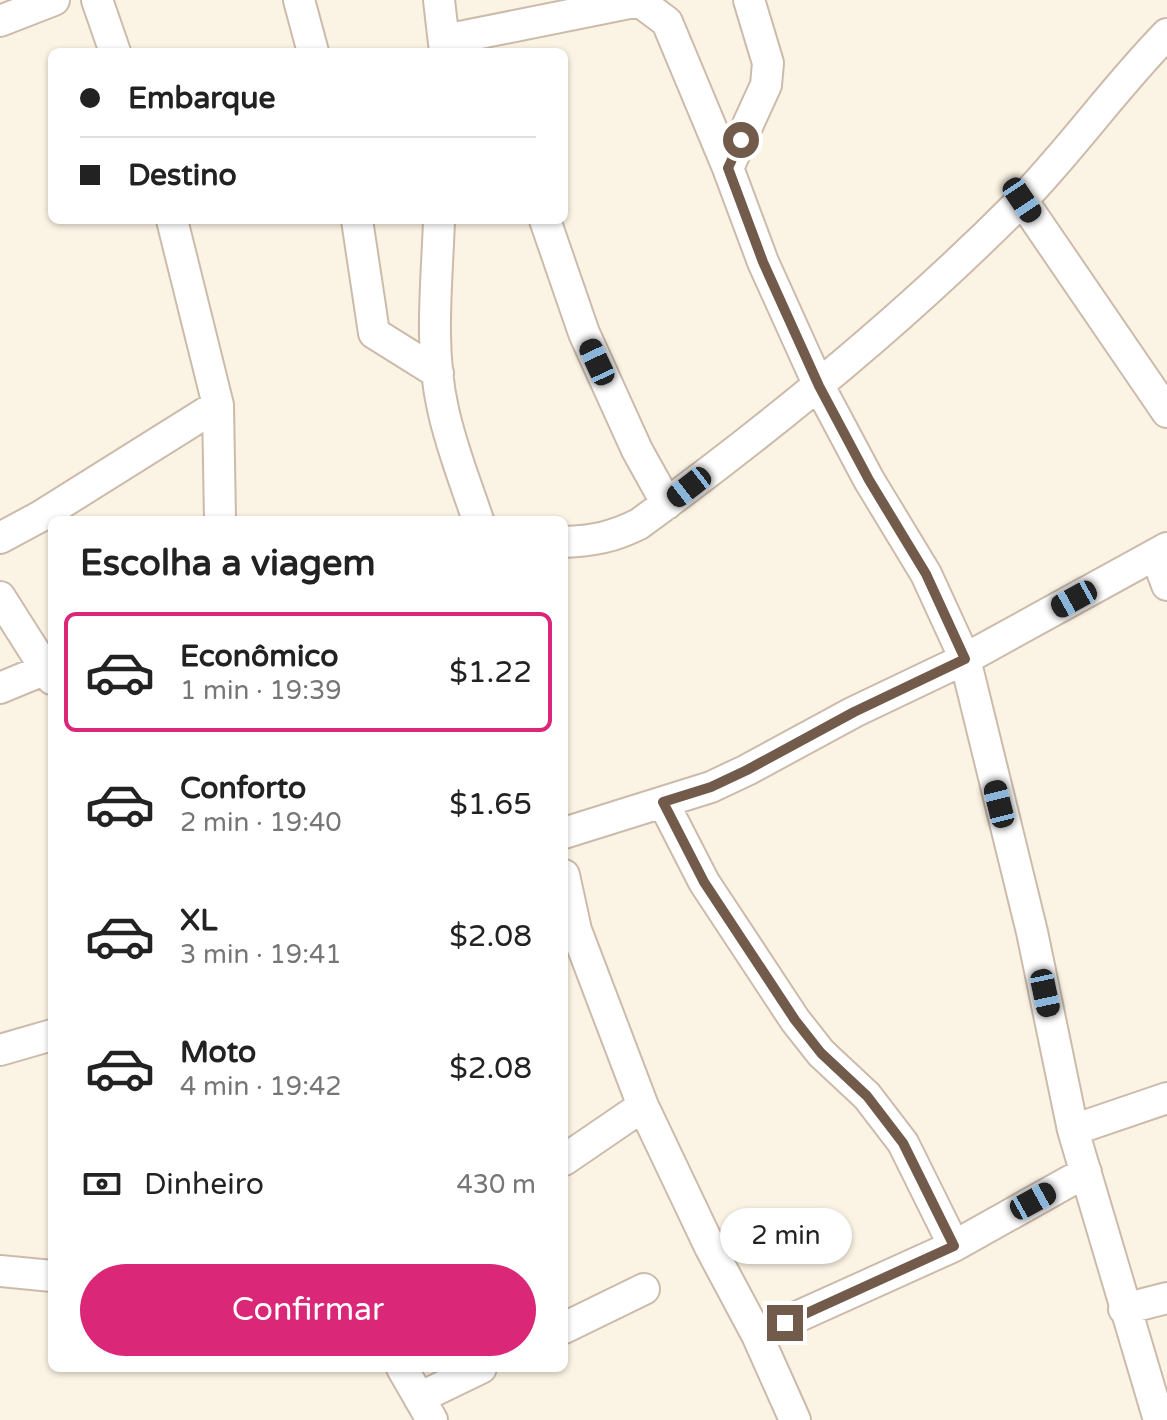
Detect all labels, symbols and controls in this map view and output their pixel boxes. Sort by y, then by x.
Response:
text: Embarque [128,80,275,117]
route start [723,122,759,158]
text: Destino [128,157,237,194]
car [999,173,1045,227]
car [576,335,618,389]
car [663,463,715,511]
text: Escolha a viagem [80,542,375,585]
car [1047,577,1101,621]
icon: car [84,636,156,708]
text: Econômico [180,638,338,675]
text: $1.22 [449,654,532,691]
text: 1 min · 19:39 [180,675,342,706]
icon: car [84,768,156,840]
text: Conforto [180,770,306,807]
car [982,778,1016,830]
text: $1.65 [449,786,532,823]
text: 2 min · 19:40 [180,807,342,838]
icon: car [84,900,156,972]
text: XL [180,902,217,939]
text: $2.08 [449,918,532,955]
text: 3 min · 19:41 [180,939,342,970]
car [1028,967,1062,1019]
icon: car [84,1032,156,1104]
text: Moto [180,1034,256,1071]
text: $2.08 [449,1050,532,1087]
text: 4 min · 19:42 [180,1071,342,1102]
icon: cash [80,1162,124,1206]
text: Dinheiro [144,1166,264,1203]
text: 430 m [456,1169,536,1200]
car [1006,1179,1060,1223]
callout: 2 min [719,1207,851,1263]
text: 2 min [751,1220,821,1251]
button: Confirmar [80,1264,536,1356]
route end [767,1305,803,1341]

